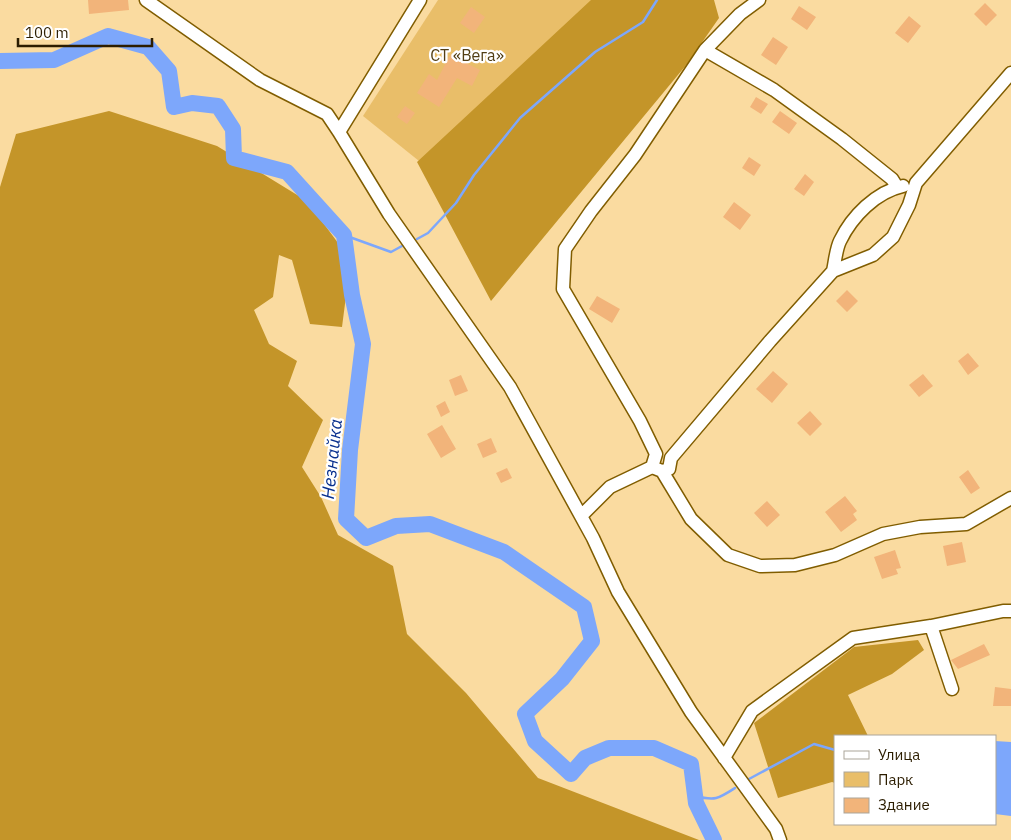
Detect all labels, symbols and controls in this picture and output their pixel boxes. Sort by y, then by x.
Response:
scale bar [18,15,151,47]
text: 100 m [25,23,69,42]
park label: СТ «Вега» [430,45,504,65]
water label: Незнайка [316,418,347,500]
legend [834,735,996,825]
text: Улица [878,745,920,764]
text: Парк [878,770,913,789]
text: Здание [878,795,930,814]

